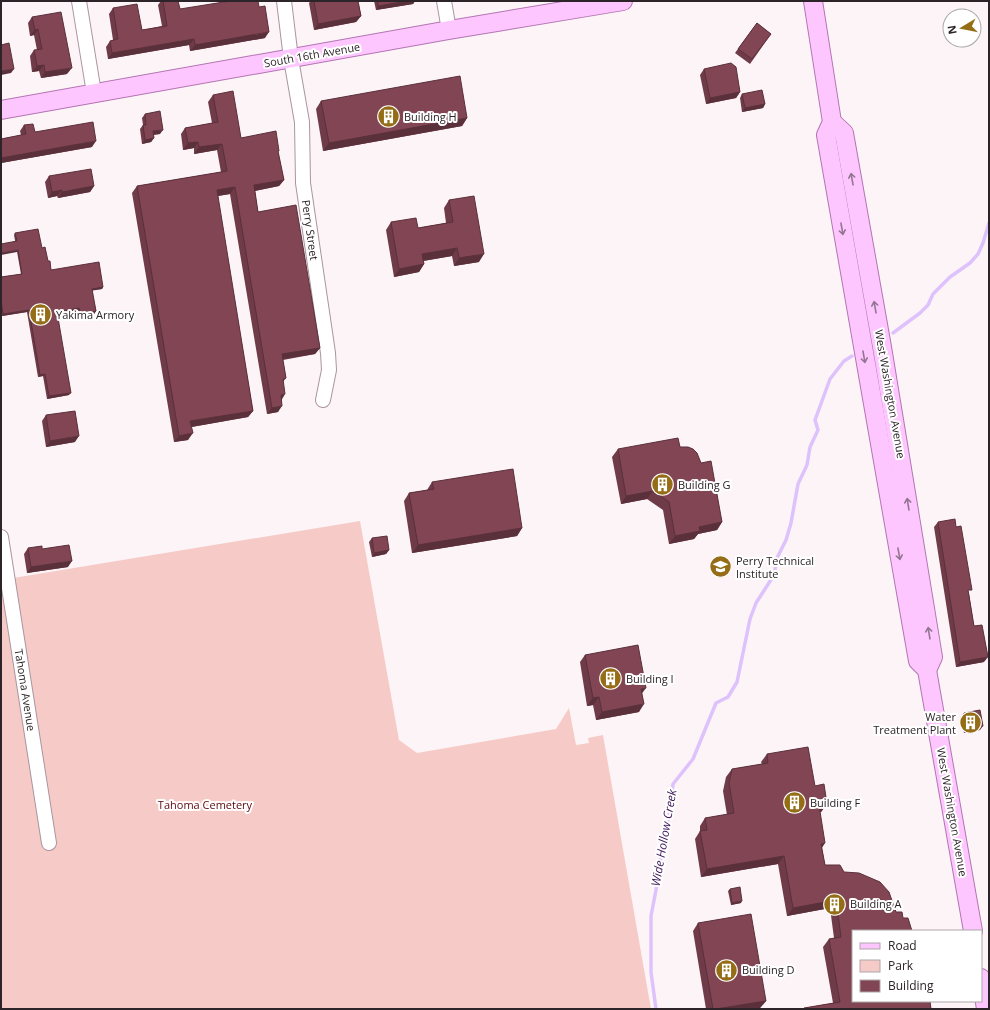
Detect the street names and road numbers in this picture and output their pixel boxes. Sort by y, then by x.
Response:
street label: South 16th Avenue [263,39,361,70]
street label: Perry Street [299,199,322,261]
street label: West Washington Avenue [872,328,909,459]
street label: Tahoma Avenue [12,648,39,732]
street label: West Washington Avenue [934,746,971,877]

